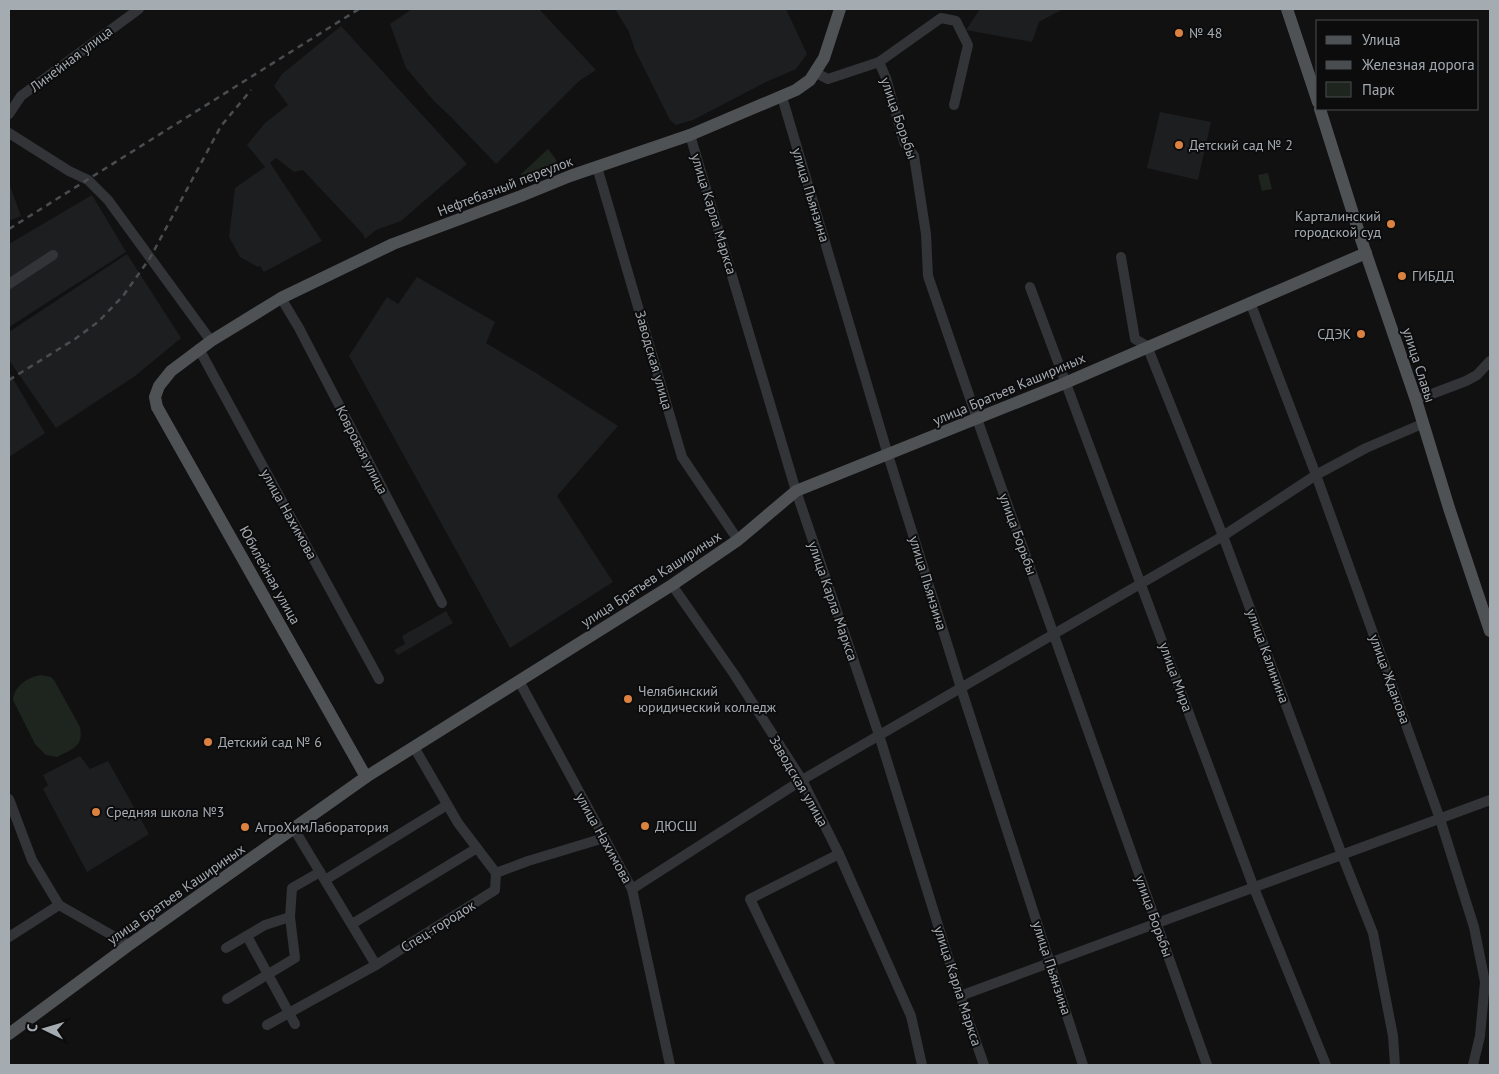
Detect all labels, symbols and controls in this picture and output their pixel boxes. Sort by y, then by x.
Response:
legend [1316,20,1479,110]
street label: Линейная улица [25,22,116,97]
place label: № 48 [1189,24,1222,42]
marker: № 48 [1173,27,1185,39]
text: Улица [1362,30,1400,49]
text: Железная дорога [1361,55,1475,74]
street label: улица Борьбы [877,75,921,161]
text: Парк [1362,80,1395,99]
place label: Детский сад № 2 [1189,136,1293,154]
marker: Детский сад № 2 [1173,139,1185,151]
street label: улица Пьянзина [788,146,834,244]
street label: улица Карла Маркса [687,151,741,277]
street label: Нефтебазный переулок [435,152,576,220]
place label: Карталинский городской суд [1294,207,1381,241]
marker: Карталинский городской суд [1385,218,1397,230]
place label: ГИБДД [1412,267,1455,285]
marker: ГИБДД [1396,270,1408,282]
street label: Заводская улица [631,308,677,412]
place label: СДЭК [1317,325,1351,343]
street label: улица Славы [1399,326,1439,404]
marker: СДЭК [1355,328,1367,340]
street label: улица Братьев Кашириных [930,349,1088,429]
street label: Ковровая улица [332,403,392,497]
street label: улица Нахимова [257,465,321,563]
street label: улица Борьбы [995,491,1041,577]
street label: Юбилейная улица [235,523,305,627]
street label: улица Братьев Кашириных [577,527,725,631]
street label: улица Пьянзина [905,534,951,632]
street label: улица Карла Маркса [804,539,862,663]
street label: улица Калинина [1243,606,1293,706]
street label: улица Жданова [1365,632,1415,726]
street label: улица Мира [1155,640,1197,714]
place label: Челябинский юридический колледж [638,682,777,716]
marker: Челябинский юридический колледж [622,693,634,705]
street label: Заводская улица [766,732,832,830]
place label: Детский сад № 6 [218,733,322,751]
marker: Детский сад № 6 [202,736,214,748]
street label: улица Нахимова [572,789,636,887]
place label: Средняя школа №3 [106,803,224,821]
marker: Средняя школа №3 [90,806,102,818]
place label: ДЮСШ [655,817,697,835]
place label: АгроХимЛаборатория [255,818,389,836]
marker: ДЮСШ [639,820,651,832]
marker: АгроХимЛаборатория [239,821,251,833]
street label: улица Братьев Кашириных [104,840,248,948]
street label: улица Борьбы [1131,873,1177,959]
street label: Спец-городок [397,896,479,956]
street label: улица Пьянзина [1028,919,1076,1017]
street label: улица Карла Маркса [930,924,986,1048]
north arrow [20,1004,70,1054]
text: С [23,1023,41,1033]

